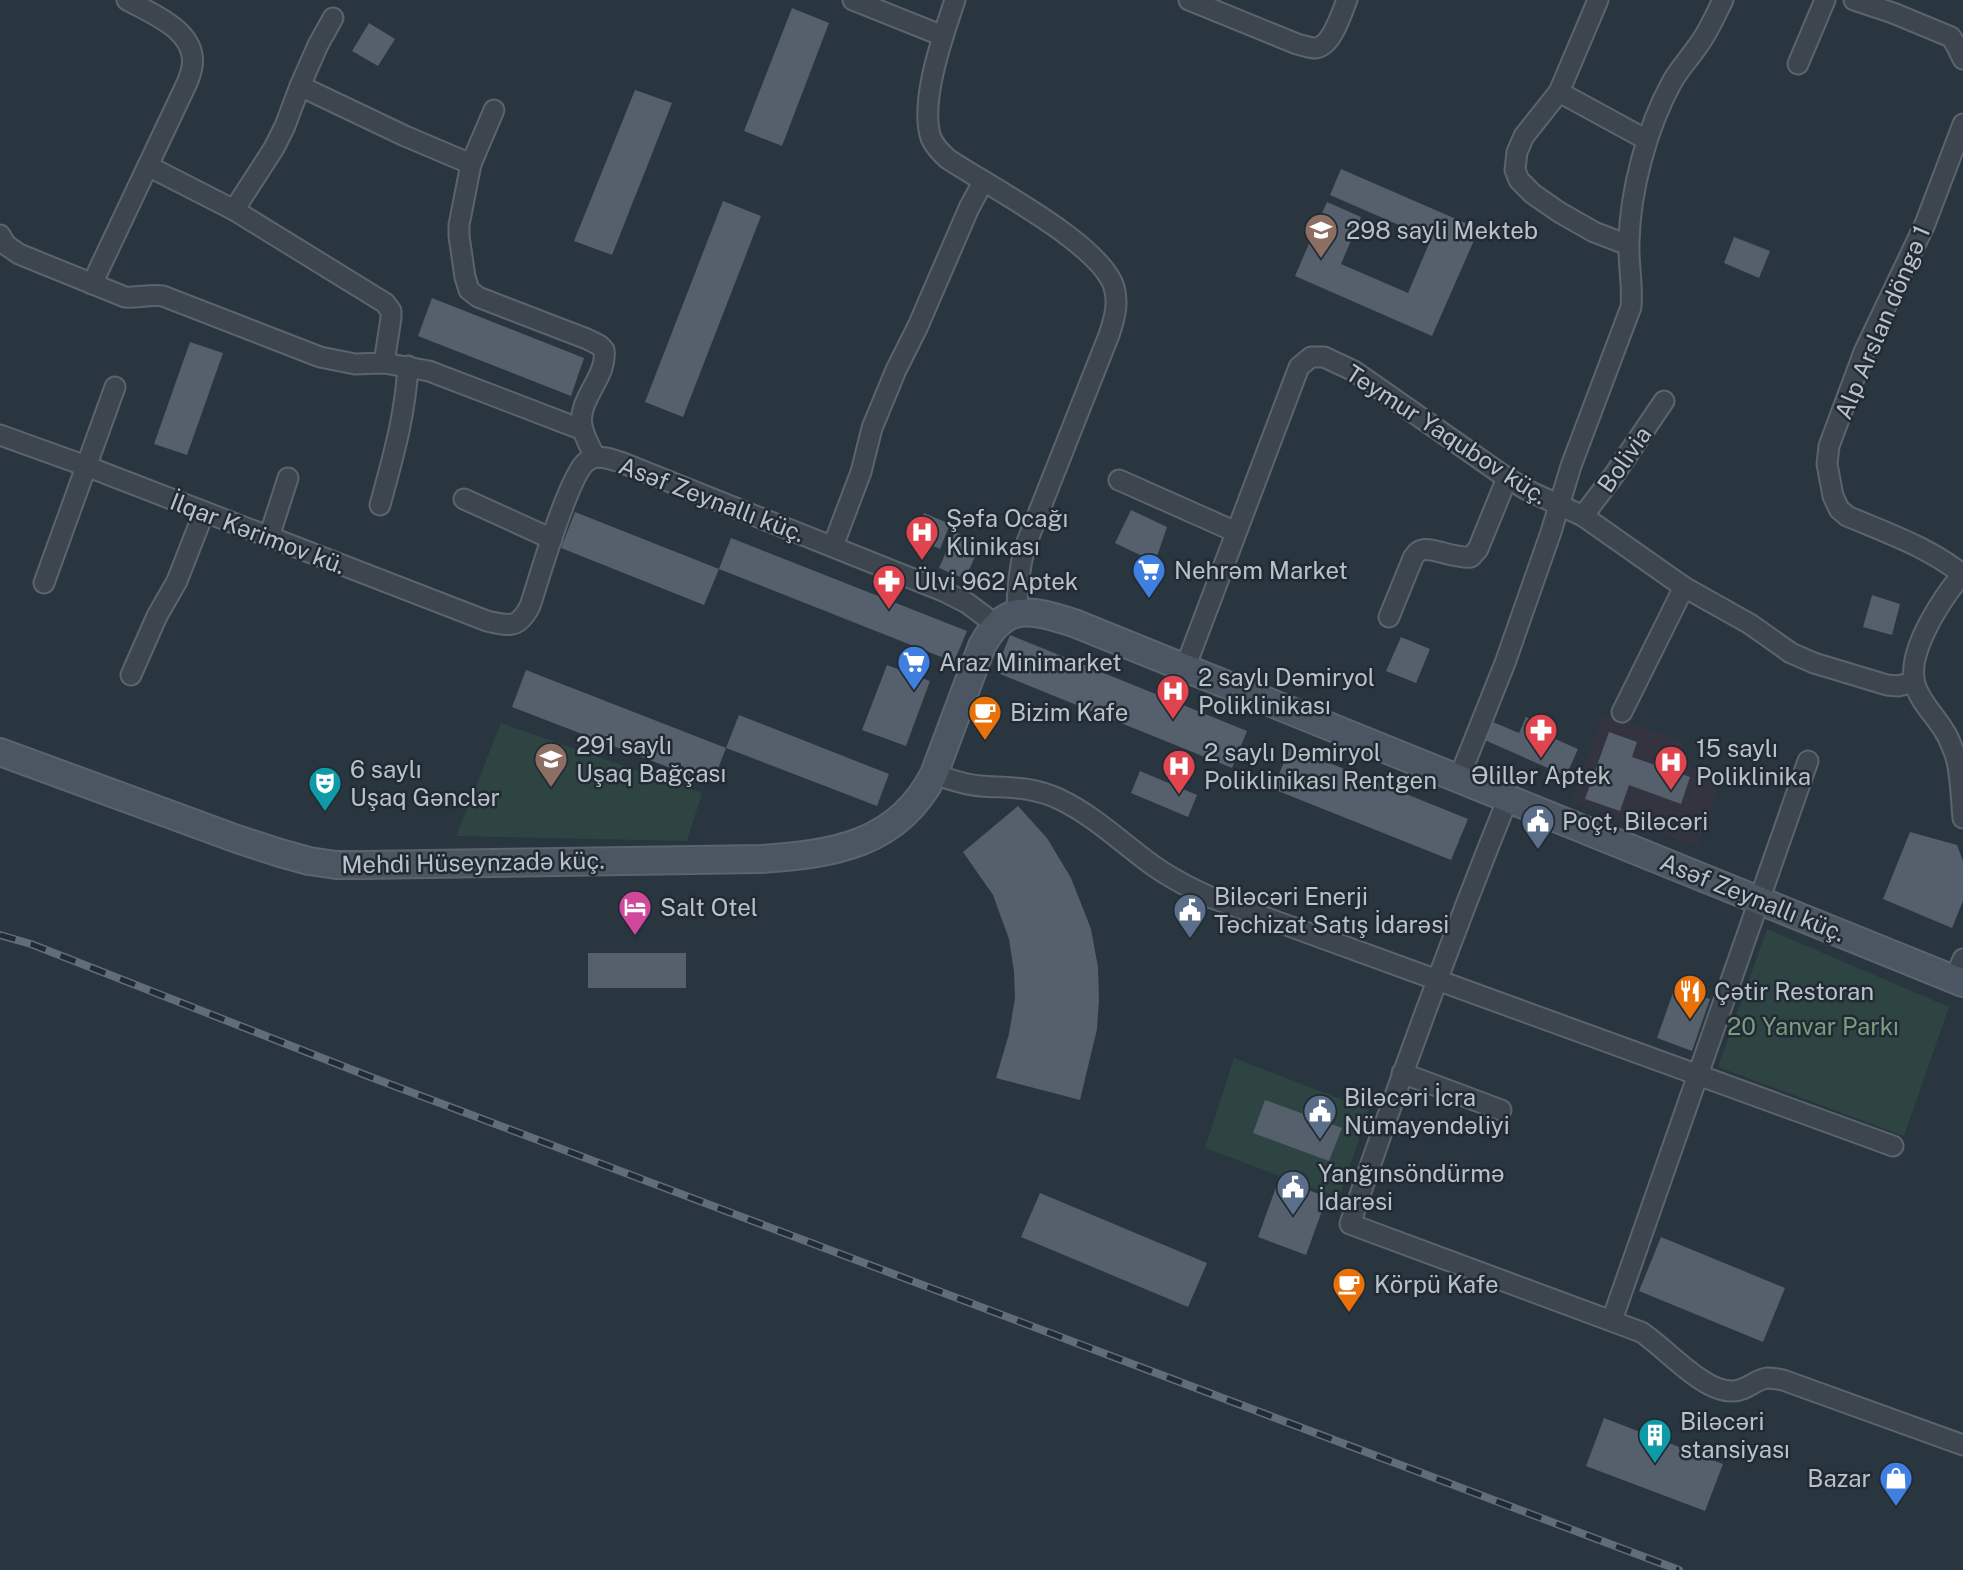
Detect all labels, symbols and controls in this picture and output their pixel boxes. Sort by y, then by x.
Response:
school or university icon: 298 sayli Mekteb [1302,211,1340,260]
place label: 298 sayli Mekteb [1346,216,1538,244]
street label: Alp Arslan döngə 1 [1829,221,1935,423]
street label: Teymur Yaqubov küç. [1341,358,1553,510]
street label: Bolivia [1591,421,1657,497]
street label: Asəf Zeynallı küç. [615,451,809,547]
street label: İlqar Kərimov kü. [166,487,350,579]
place label: Şəfa Ocağı Klinikası [946,504,1068,560]
hospital icon: Şəfa Ocağı Klinikası [903,513,941,562]
supermarket icon: Nehrəm Market [1130,551,1168,600]
place label: Nehrəm Market [1174,556,1348,584]
pharmacy icon: Ülvi 962 Aptek [870,562,908,611]
place label: Ülvi 962 Aptek [914,566,1078,595]
supermarket icon: Araz Minimarket [895,643,933,692]
place label: Araz Minimarket [939,648,1122,676]
place label: 2 saylı Dəmiryol Poliklinikası [1198,663,1375,719]
hospital icon: 2 saylı Dəmiryol Poliklinikası [1154,672,1192,721]
cafe icon: Bizim Kafe [966,693,1004,742]
place label: Bizim Kafe [1010,698,1128,726]
pharmacy icon: Əlillər Aptek [1522,711,1560,760]
place label: 291 saylı Uşaq Bağçası [576,731,726,787]
place label: 15 saylı Poliklinika [1696,734,1811,790]
place label: 2 saylı Dəmiryol Poliklinikası Rentgen [1204,738,1437,794]
school or university icon: 291 saylı Uşaq Bağçası [532,740,570,789]
hospital icon: 15 saylı Poliklinika [1652,743,1690,792]
hospital icon: 2 saylı Dəmiryol Poliklinikası Rentgen [1160,747,1198,796]
place label: 6 saylı Uşaq Gənclər [350,755,500,811]
place label: Əlillər Aptek [1471,761,1611,789]
theatre icon: 6 saylı Uşaq Gənclər [306,764,344,813]
public building icon: Poçt, Biləcəri [1519,802,1557,851]
place label: Poçt, Biləcəri [1562,807,1708,835]
street label: Mehdi Hüseynzadə küç. [341,846,605,878]
street label: Asəf Zeynallı küç. [1657,847,1849,947]
place label: Biləcəri Enerji Təchizat Satış İdarəsi [1214,882,1449,938]
hotel icon: Salt Otel [616,888,654,937]
public building icon: Biləcəri Enerji Təchizat Satış İdarəsi [1171,891,1209,940]
place label: Salt Otel [660,893,758,921]
restaurant icon: Çətir Restoran [1671,972,1709,1021]
place label: Çətir Restoran [1714,977,1874,1005]
park label: 20 Yanvar Parkı [1727,1012,1899,1040]
place label: Biləcəri İcra Nümayəndəliyi [1344,1083,1510,1139]
public building icon: Biləcəri İcra Nümayəndəliyi [1301,1092,1339,1141]
place label: Yanğınsöndürmə İdarəsi [1318,1159,1504,1215]
public building icon: Yanğınsöndürmə İdarəsi [1274,1168,1312,1217]
cafe icon: Körpü Kafe [1330,1265,1368,1314]
place label: Körpü Kafe [1374,1270,1499,1298]
place label: Biləcəri stansiyası [1680,1407,1790,1463]
building icon: Biləcəri stansiyası [1636,1416,1674,1465]
shop icon: Bazar [1877,1459,1915,1508]
place label: Bazar [1807,1464,1871,1492]

